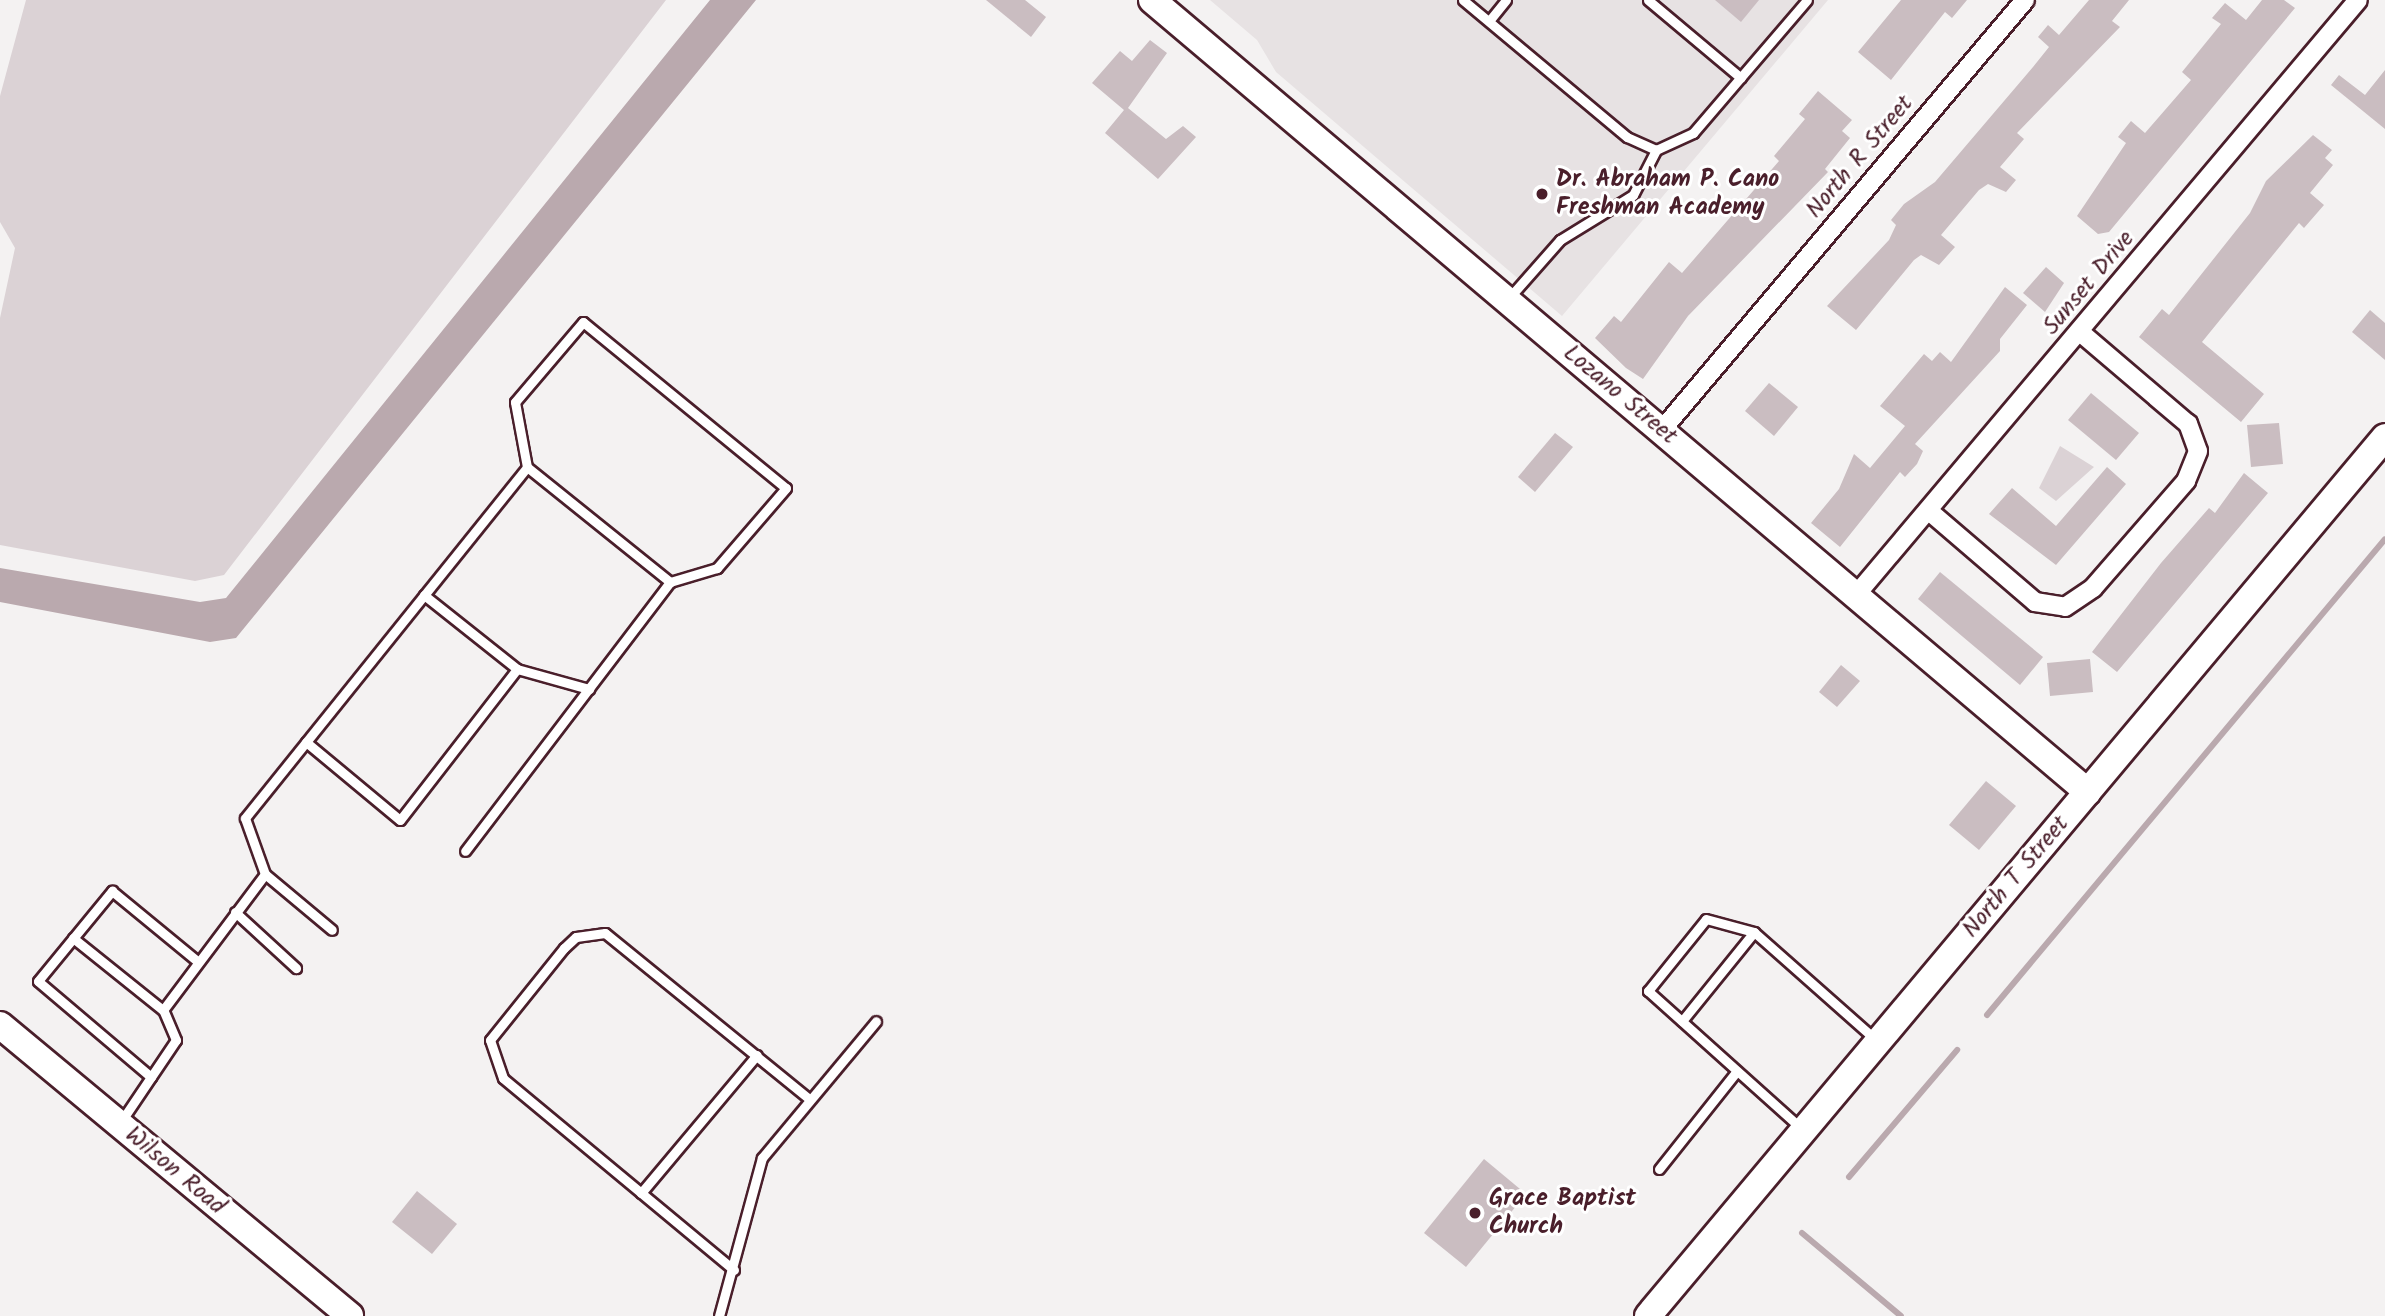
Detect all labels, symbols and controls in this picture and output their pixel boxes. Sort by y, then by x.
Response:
street label: North R Street [1800,90,1920,224]
place label: Dr. Abraham P. Cano Freshman Academy [1556,166,1779,222]
marker: Dr. Abraham P. Cano Freshman Academy [1534,186,1550,202]
street label: Sunset Drive [2037,225,2141,341]
street label: Lozano Street [1557,339,1683,451]
street label: North T Street [1957,810,2075,944]
street label: Wilson Road [119,1121,231,1221]
place label: Grace Baptist Church [1489,1185,1636,1241]
marker: Grace Baptist Church [1467,1205,1483,1221]

